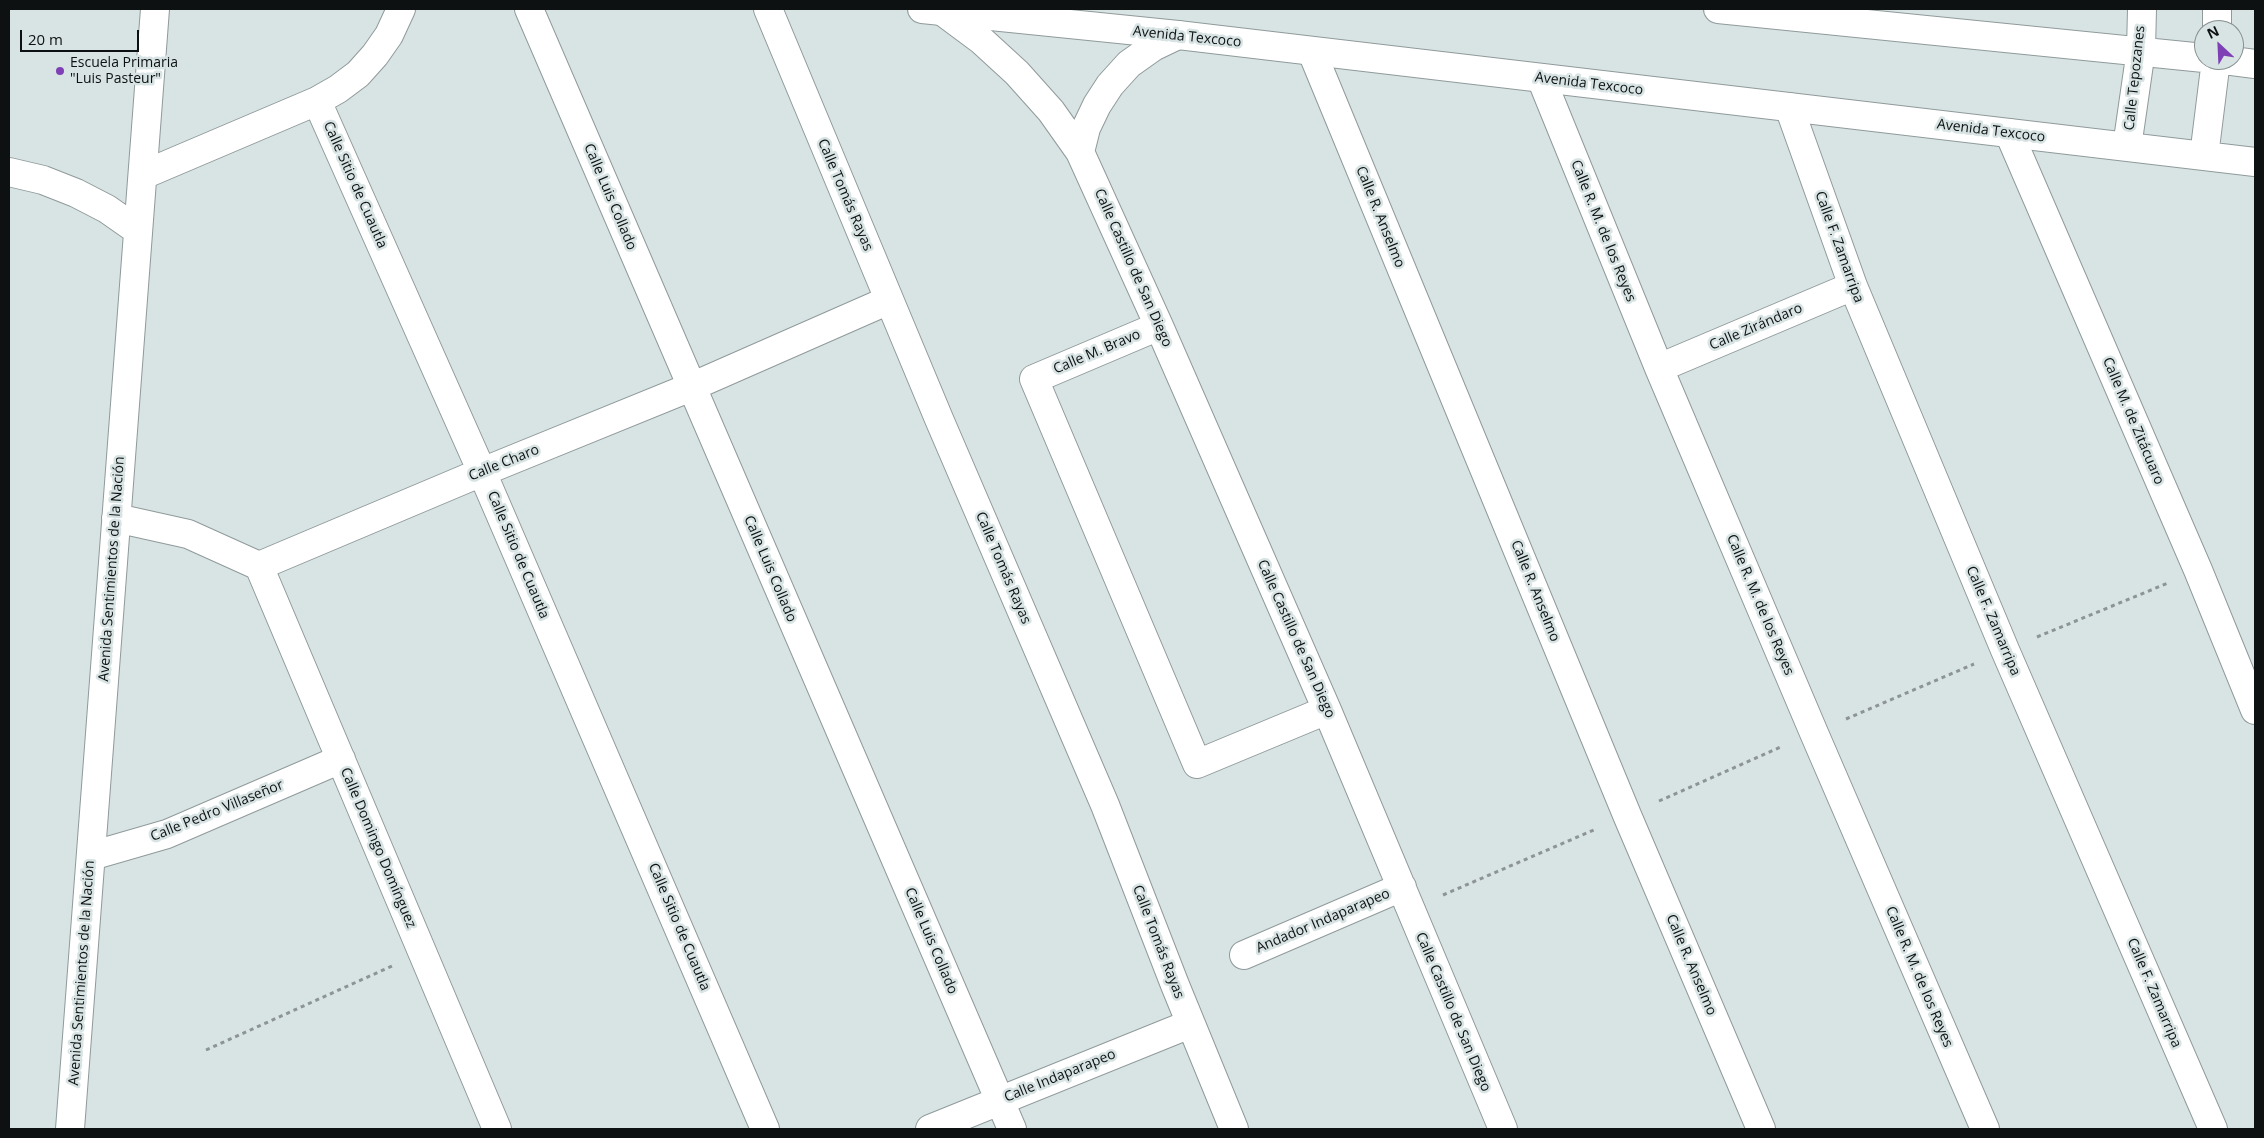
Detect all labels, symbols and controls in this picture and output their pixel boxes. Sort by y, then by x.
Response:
scale bar [22,20,141,52]
north arrow [2194,20,2244,70]
text: N [2204,21,2222,43]
street label: Avenida Texcoco [1132,23,1242,51]
street label: Calle Tepozanes [2121,25,2149,131]
text: 20 m [28,29,63,49]
place label: Escuela Primaria "Luis Pasteur" [70,55,178,88]
marker: Escuela Primaria "Luis Pasteur" [54,65,66,77]
street label: Avenida Texcoco [1534,69,1644,99]
street label: Avenida Texcoco [1936,116,2046,146]
street label: Calle Sitio de Cuautla [319,119,391,251]
street label: Calle Tomás Rayas [814,136,876,254]
street label: Calle Luis Collado [580,141,640,253]
street label: Calle R. M. de los Reyes [1567,158,1639,304]
street label: Calle R. Anselmo [1352,164,1408,270]
street label: Calle Castillo de San Diego [1090,186,1176,350]
street label: Calle F. Zamarripa [1811,189,1867,305]
street label: Calle Zirándaro [1707,300,1805,354]
street label: Calle M. Bravo [1051,326,1143,378]
street label: Calle M. de Zitácuaro [2099,355,2167,487]
street label: Calle Charo [466,441,542,485]
street label: Avenida Sentimientos de la Nación [96,456,128,682]
street label: Calle Sitio de Cuautla [483,489,553,621]
street label: Calle Tomás Rayas [972,509,1034,627]
street label: Calle Luis Collado [740,513,800,625]
street label: Calle R. M. de los Reyes [1723,532,1797,678]
street label: Calle R. Anselmo [1507,538,1563,644]
street label: Calle Castillo de San Diego [1253,557,1339,721]
street label: Calle F. Zamarripa [1962,564,2024,678]
street label: Calle Domingo Domínguez [337,765,419,931]
street label: Calle Pedro Villaseñor [148,777,286,845]
street label: Avenida Sentimientos de la Nación [66,860,98,1086]
street label: Calle Sitio de Cuautla [644,861,714,993]
street label: Calle Tomás Rayas [1129,883,1187,1001]
street label: Calle Luis Collado [901,885,961,997]
street label: Andador Indaparapeo [1254,885,1392,957]
street label: Calle R. M. de los Reyes [1882,904,1956,1050]
street label: Calle R. Anselmo [1662,912,1720,1018]
street label: Calle Castillo de San Diego [1412,930,1494,1094]
street label: Calle F. Zamarripa [2123,936,2185,1050]
street label: Calle Indaparapeo [1002,1046,1118,1106]

